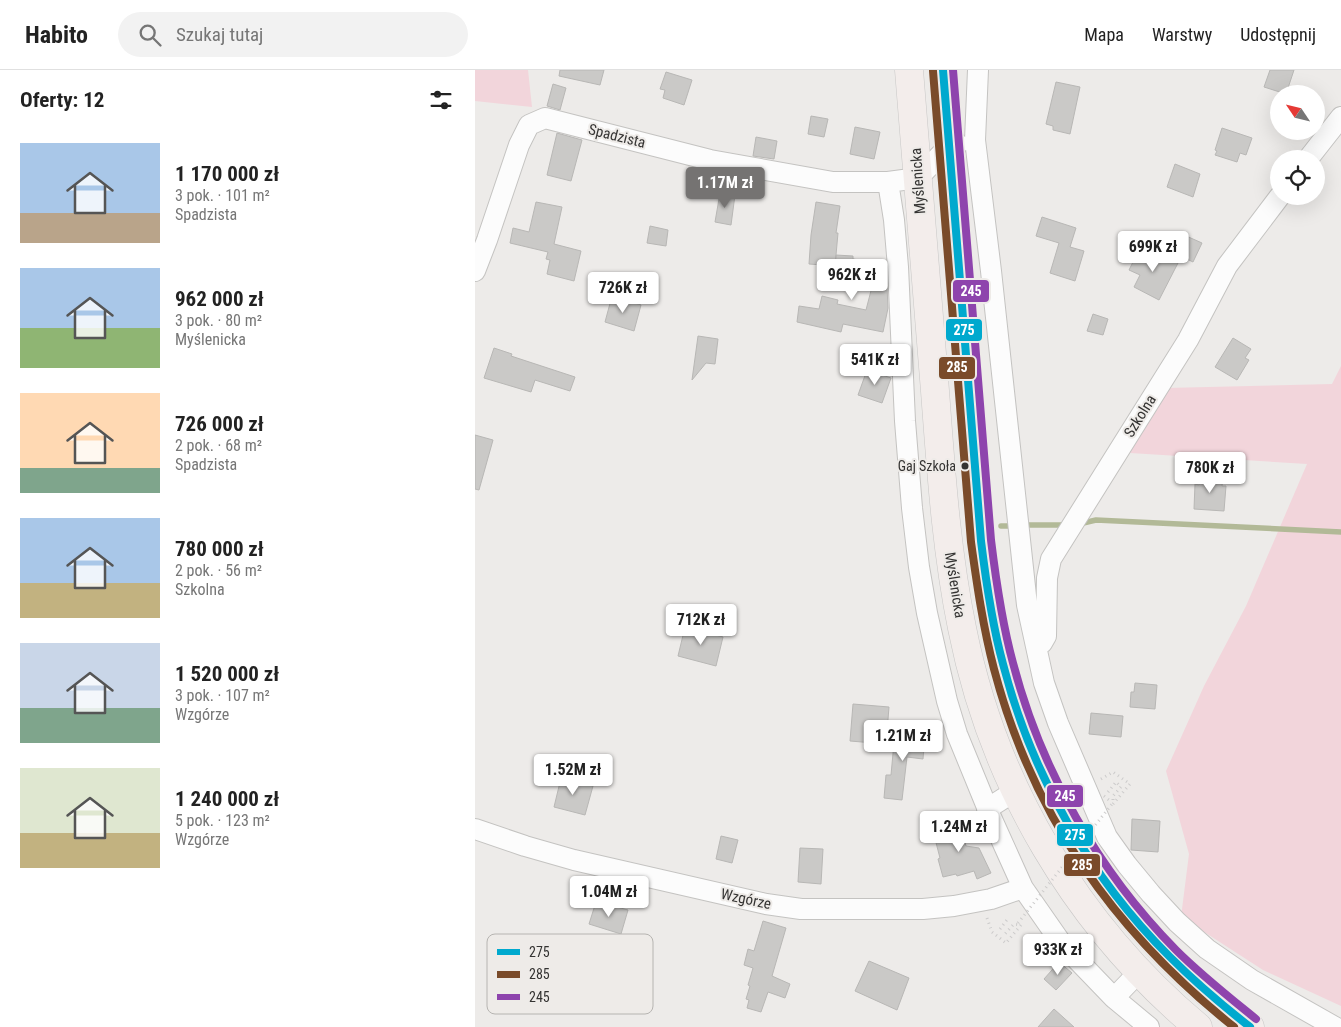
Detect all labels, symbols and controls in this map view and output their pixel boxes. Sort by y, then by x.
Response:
search box [118,12,468,57]
text: Habito [25,21,88,49]
icon: search [136,21,164,49]
text: Szukaj tutaj [176,23,263,46]
text: Mapa [1084,24,1124,45]
text: Warstwy [1152,24,1212,45]
text: Udostępnij [1240,24,1316,45]
north arrow [1270,85,1325,140]
map controls [1270,85,1325,205]
icon: filters [427,86,455,114]
text: Oferty: 12 [20,88,104,112]
street label: Spadzista [587,120,647,152]
street label: Myślenicka [907,147,929,215]
button: locate [1270,150,1325,205]
text: 1 170 000 zł [175,162,279,186]
icon: home [60,163,120,223]
pin: 1.17M zł [673,166,777,209]
text: 1.17M zł [697,173,753,192]
text: 3 pok. · 101 m² [175,186,270,205]
text: Spadzista [175,205,237,224]
pin: 699K zł [1107,230,1199,273]
text: 699K zł [1129,237,1177,256]
pin: 962K zł [806,258,898,301]
text: 962K zł [828,265,876,284]
pin: 726K zł [577,272,669,314]
text: 726K zł [599,278,647,297]
line badge: 245 [952,279,990,303]
text: 245 [960,283,982,299]
text: 962 000 zł [175,287,264,311]
icon: home [60,288,120,348]
text: 3 pok. · 80 m² [175,311,262,330]
line badge: 275 [945,318,983,342]
text: 275 [953,322,975,338]
text: Myślenicka [175,330,246,349]
pin: 541K zł [829,344,921,386]
text: 541K zł [851,350,899,369]
line badge: 285 [938,356,976,380]
text: 285 [946,359,968,375]
street label: Szkolna [1120,391,1160,441]
text: 726 000 zł [175,412,264,436]
icon: home [60,413,120,473]
text: 2 pok. · 68 m² [175,436,262,455]
pin: 780K zł [1164,452,1256,494]
text: Spadzista [175,455,237,474]
place label: Gaj Szkoła [898,458,956,474]
text: 780K zł [1186,458,1234,477]
marker: Gaj Szkoła [960,461,970,471]
text: 780 000 zł [175,537,264,561]
icon: home [60,538,120,598]
street label: Myślenicka [941,551,969,619]
text: 2 pok. · 56 m² [175,561,262,580]
text: Szkolna [175,580,225,599]
pin: 712K zł [655,604,747,646]
text: 712K zł [677,610,725,629]
text: 1 520 000 zł [175,662,279,686]
icon: home [60,663,120,723]
text: 3 pok. · 107 m² [175,686,270,705]
text: Wzgórze [175,705,229,724]
pin: 1.21M zł [851,720,955,762]
text: 1.21M zł [875,726,931,745]
pin: 1.52M zł [521,754,625,796]
text: 1.52M zł [545,760,601,779]
line badge: 245 [1046,784,1084,808]
text: 1 240 000 zł [175,787,279,811]
icon: home [60,788,120,848]
text: 245 [1054,788,1076,804]
pin: 1.24M zł [907,810,1011,853]
text: 5 pok. · 123 m² [175,811,270,830]
text: 1.24M zł [931,817,987,836]
line badge: 275 [1056,823,1094,847]
text: 275 [1064,827,1086,843]
text: Wzgórze [175,830,229,849]
line badge: 285 [1063,853,1101,877]
text: 285 [1071,857,1093,873]
pin: 1.04M zł [557,876,661,918]
text: 1.04M zł [581,882,637,901]
street label: Wzgórze [719,885,773,913]
legend [487,934,653,1014]
pin: 933K zł [1012,934,1104,976]
text: 933K zł [1034,940,1082,959]
text: 275 [529,944,550,960]
text: 285 [529,966,550,982]
text: 245 [529,989,550,1005]

